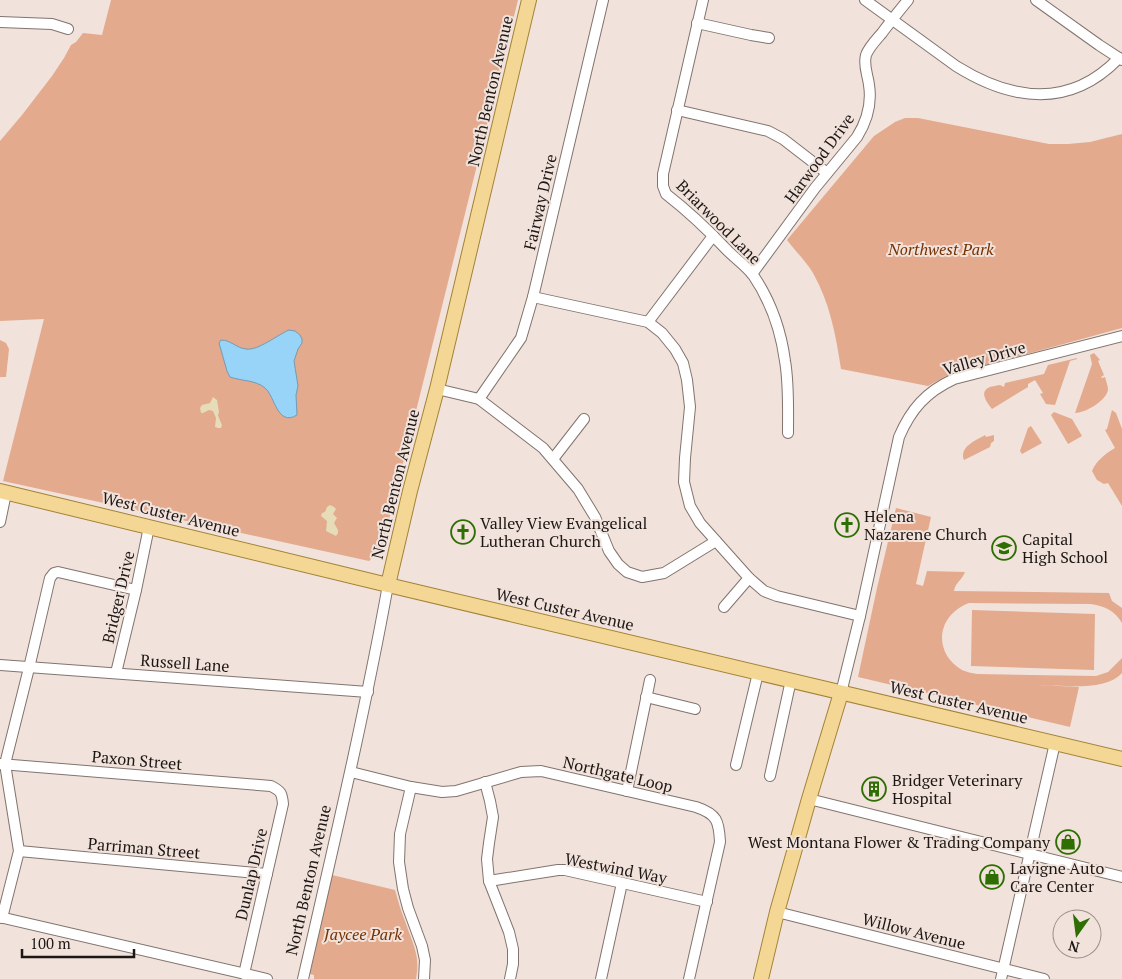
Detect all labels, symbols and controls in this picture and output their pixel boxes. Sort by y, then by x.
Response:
street label: North Benton Avenue [462,14,518,168]
street label: Harwood Drive [779,109,859,207]
street label: Fairway Drive [518,152,562,252]
street label: Briarwood Lane [672,175,766,269]
park label: Northwest Park [887,238,994,260]
street label: Valley Drive [940,336,1028,380]
street label: North Benton Avenue [366,407,424,561]
street label: West Custer Avenue [100,486,242,542]
place label: Helena Nazarene Church [864,505,988,545]
place label: Valley View Evangelical Lutheran Church [480,512,648,552]
church icon: Helena Nazarene Church [834,512,860,538]
church icon: Valley View Evangelical Lutheran Church [450,519,476,545]
place label: Capital High School [1022,528,1108,568]
school or university icon: Capital High School [991,535,1017,561]
street label: Bridger Drive [97,549,139,645]
street label: West Custer Avenue [494,582,636,636]
street label: Russell Lane [140,649,230,677]
street label: West Custer Avenue [888,675,1030,729]
street label: Paxon Street [91,745,183,775]
street label: Northgate Loop [561,751,675,797]
place label: Bridger Veterinary Hospital [892,769,1023,809]
building icon: Bridger Veterinary Hospital [861,776,887,802]
street label: North Benton Avenue [280,803,336,957]
street label: Dunlap Drive [230,826,272,922]
shop icon: West Montana Flower & Trading Company [1055,829,1081,855]
place label: West Montana Flower & Trading Company [748,831,1051,853]
street label: Parriman Street [87,832,201,864]
street label: Westwind Way [563,847,670,889]
place label: Lavigne Auto Care Center [1010,857,1104,897]
shop icon: Lavigne Auto Care Center [979,864,1005,890]
street label: Willow Avenue [860,908,968,954]
north arrow [1052,909,1102,959]
park label: Jaycee Park [323,923,402,945]
scale bar [22,926,135,958]
text: 100 m [30,933,71,953]
text: N [1066,937,1081,958]

